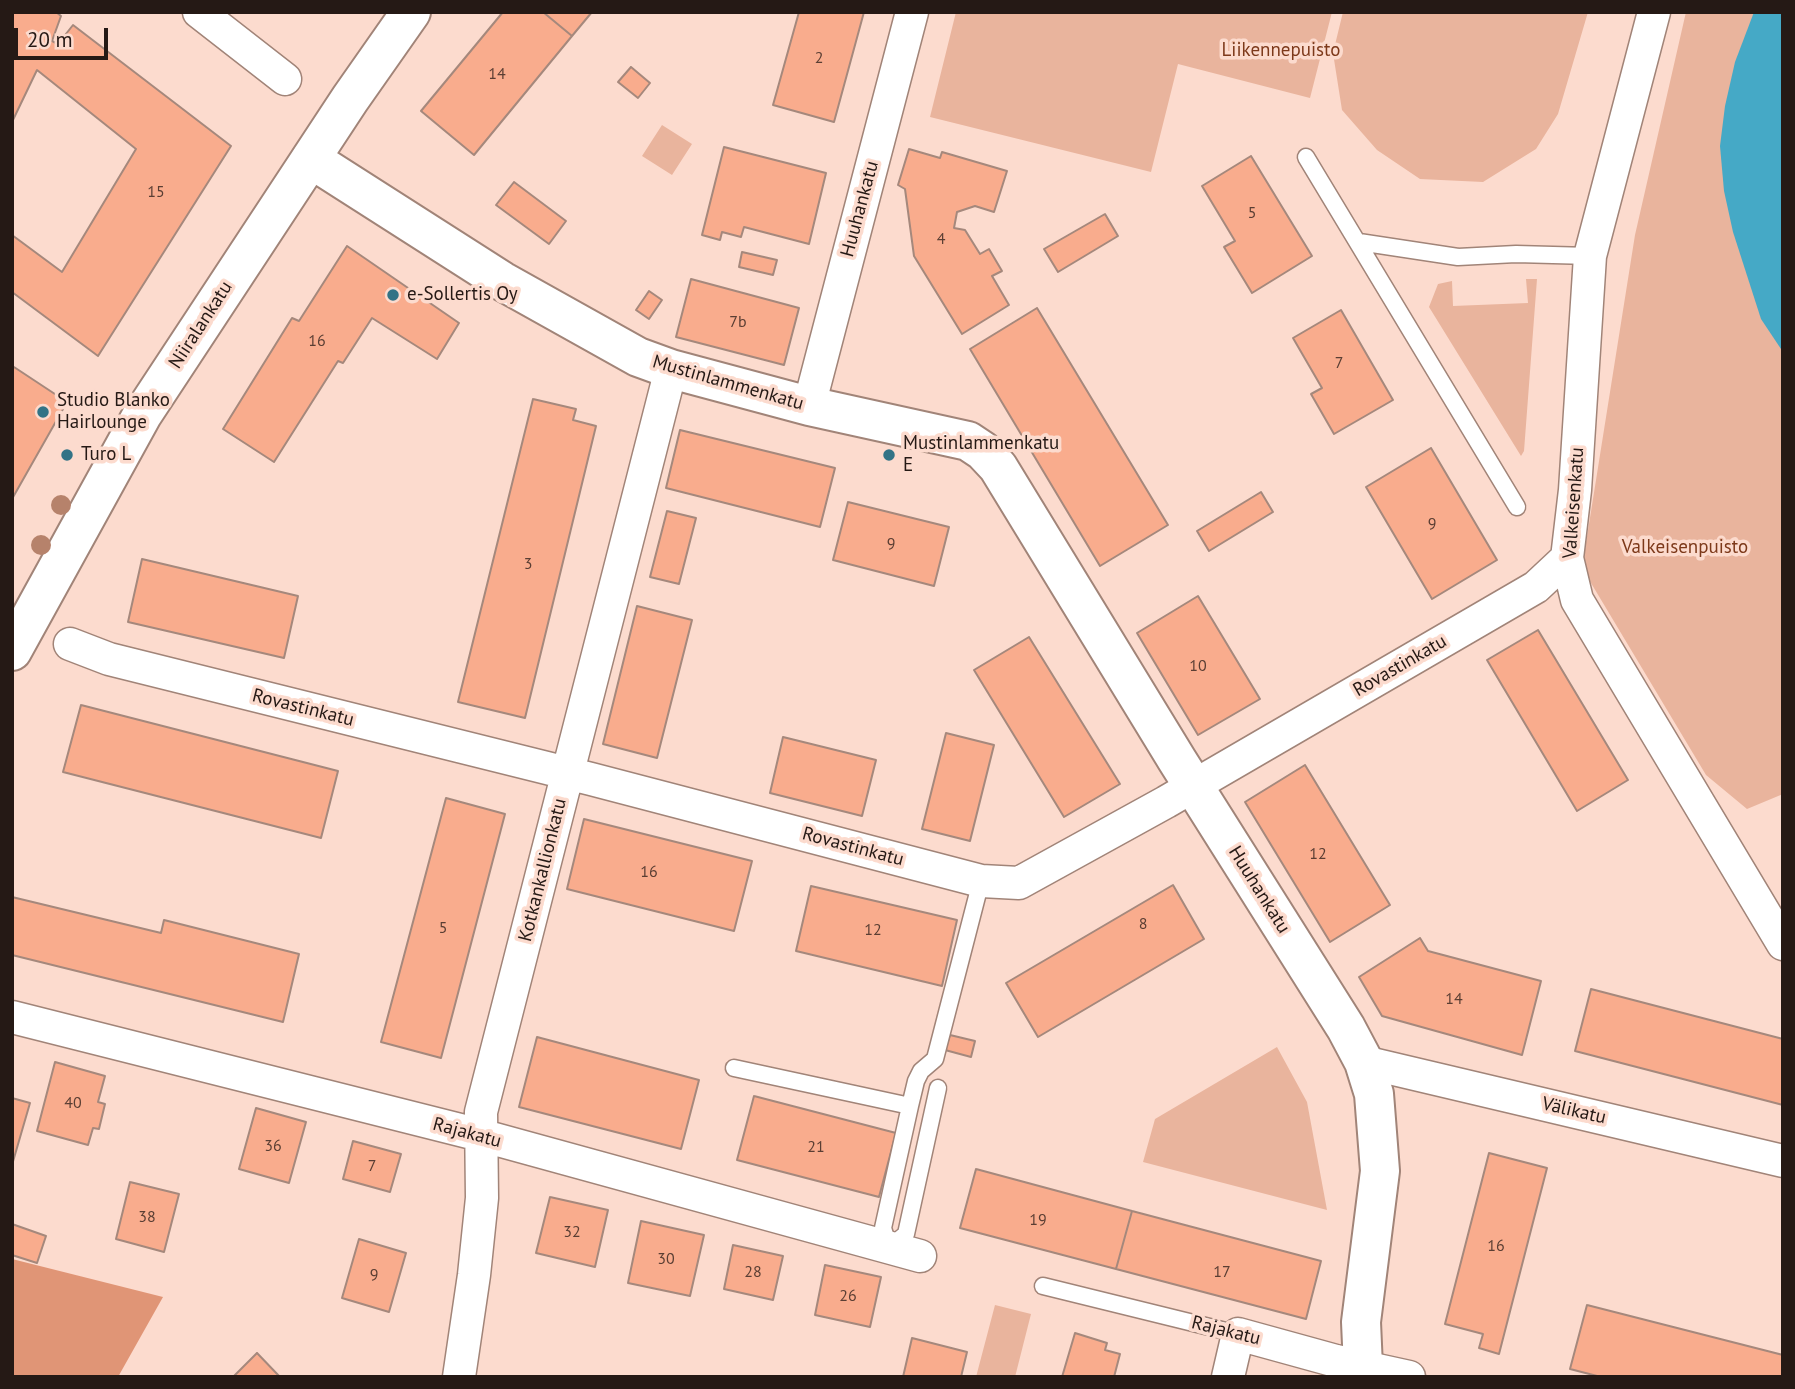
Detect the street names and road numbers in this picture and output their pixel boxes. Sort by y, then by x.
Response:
street label: Huuhankatu [836,158,884,260]
street label: Niiralankatu [164,277,238,373]
street label: Mustinlammenkatu [650,351,806,415]
street label: Valkeisenkatu [1559,446,1589,560]
street label: Rovastinkatu [1349,630,1451,702]
street label: Rovastinkatu [250,684,356,732]
street label: Kotkankallionkatu [514,796,572,944]
street label: Rovastinkatu [800,823,906,871]
street label: Huuhankatu [1223,842,1295,938]
street label: Välikatu [1540,1093,1608,1129]
street label: Rajakatu [430,1113,504,1153]
street label: Rajakatu [1189,1311,1263,1351]

